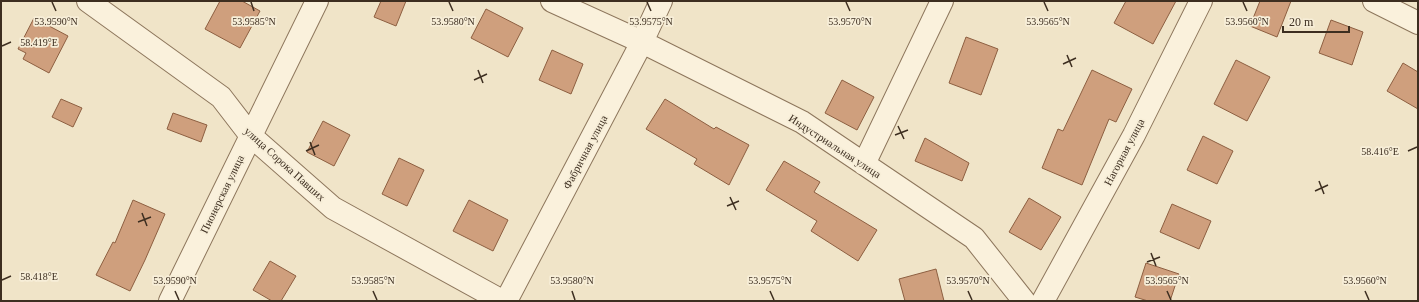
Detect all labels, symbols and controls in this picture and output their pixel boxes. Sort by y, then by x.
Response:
scale bar [1283,8,1349,34]
text: 20 m [1289,15,1314,29]
text: 53.9590°N [34,16,78,27]
text: 53.9585°N [232,16,276,27]
text: 53.9580°N [431,16,475,27]
text: 53.9575°N [629,16,673,27]
text: 53.9570°N [828,16,872,27]
text: 53.9565°N [1026,16,1070,27]
text: 53.9560°N [1225,16,1269,27]
text: 58.419°E [20,37,58,48]
street label: Индустриальная улица [787,112,883,180]
street label: Фабричная улица [560,113,610,191]
street label: Нагорная улица [1101,117,1147,187]
street label: улица Сорока Павших [242,125,328,204]
text: 58.416°E [1361,146,1399,157]
street label: Пионерская улица [198,153,246,235]
text: 58.418°E [20,271,58,282]
text: 53.9590°N [153,275,197,286]
text: 53.9585°N [351,275,395,286]
text: 53.9580°N [550,275,594,286]
text: 53.9575°N [748,275,792,286]
text: 53.9570°N [946,275,990,286]
text: 53.9565°N [1145,275,1189,286]
text: 53.9560°N [1343,275,1387,286]

